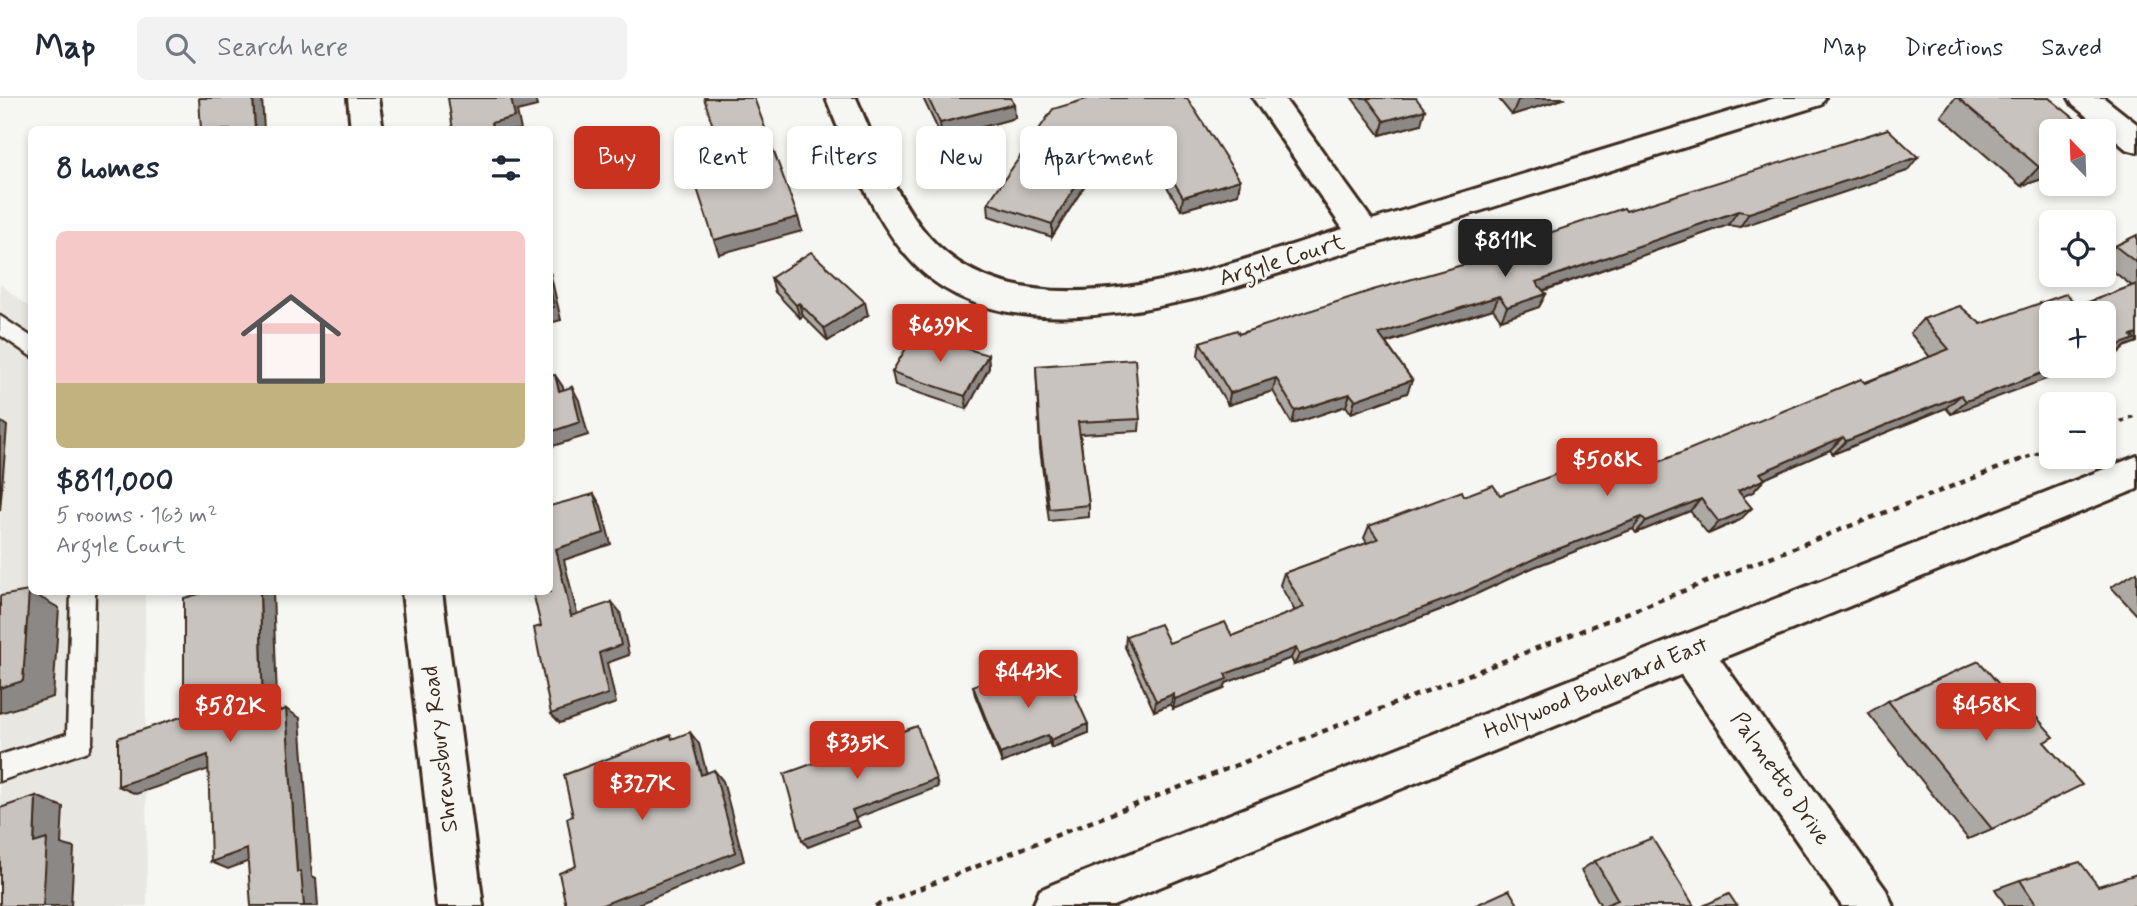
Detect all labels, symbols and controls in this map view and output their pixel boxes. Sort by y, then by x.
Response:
search box [137,17,627,80]
text: Map [35,26,95,70]
icon: search [161,29,199,67]
text: Search here [217,31,348,65]
text: Map [1823,33,1867,64]
text: Directions [1905,33,2003,64]
text: Saved [2041,33,2102,64]
north arrow [2039,119,2116,196]
map controls [2039,119,2116,469]
chip: Buy [574,126,660,189]
chip: Rent [674,126,773,189]
chip: Filters [787,126,902,189]
chip: New [916,126,1006,189]
chip: Apartment [1020,126,1177,189]
text: 8 homes [56,149,159,188]
icon: filters [487,149,525,187]
button: locate [2039,210,2116,287]
pin: $811K [1456,220,1554,279]
text: $811K [1474,227,1536,257]
street label: Argyle Court [1216,228,1349,296]
icon: home [228,276,354,402]
button: + [2039,301,2116,378]
pin: $639K [891,304,989,364]
text: $639K [908,312,972,342]
button: − [2039,392,2116,469]
pin: $508K [1558,438,1656,498]
text: $508K [1572,446,1642,476]
text: $811,000 [56,462,174,501]
text: 5 rooms · 163 m² [56,501,218,531]
text: Argyle Court [56,531,186,561]
street label: Hollywood Boulevard East [1479,630,1713,748]
pin: $443K [979,650,1077,710]
text: $443K [995,658,1061,688]
street label: Shrewsbury Road [416,664,466,834]
pin: $582K [181,684,279,744]
pin: $458K [1937,684,2035,743]
text: $458K [1952,691,2020,721]
text: $582K [195,692,265,722]
street label: Palmetto Drive [1723,707,1837,852]
pin: $335K [808,722,906,781]
text: $335K [826,729,888,759]
pin: $327K [593,762,691,822]
text: $327K [609,770,675,800]

